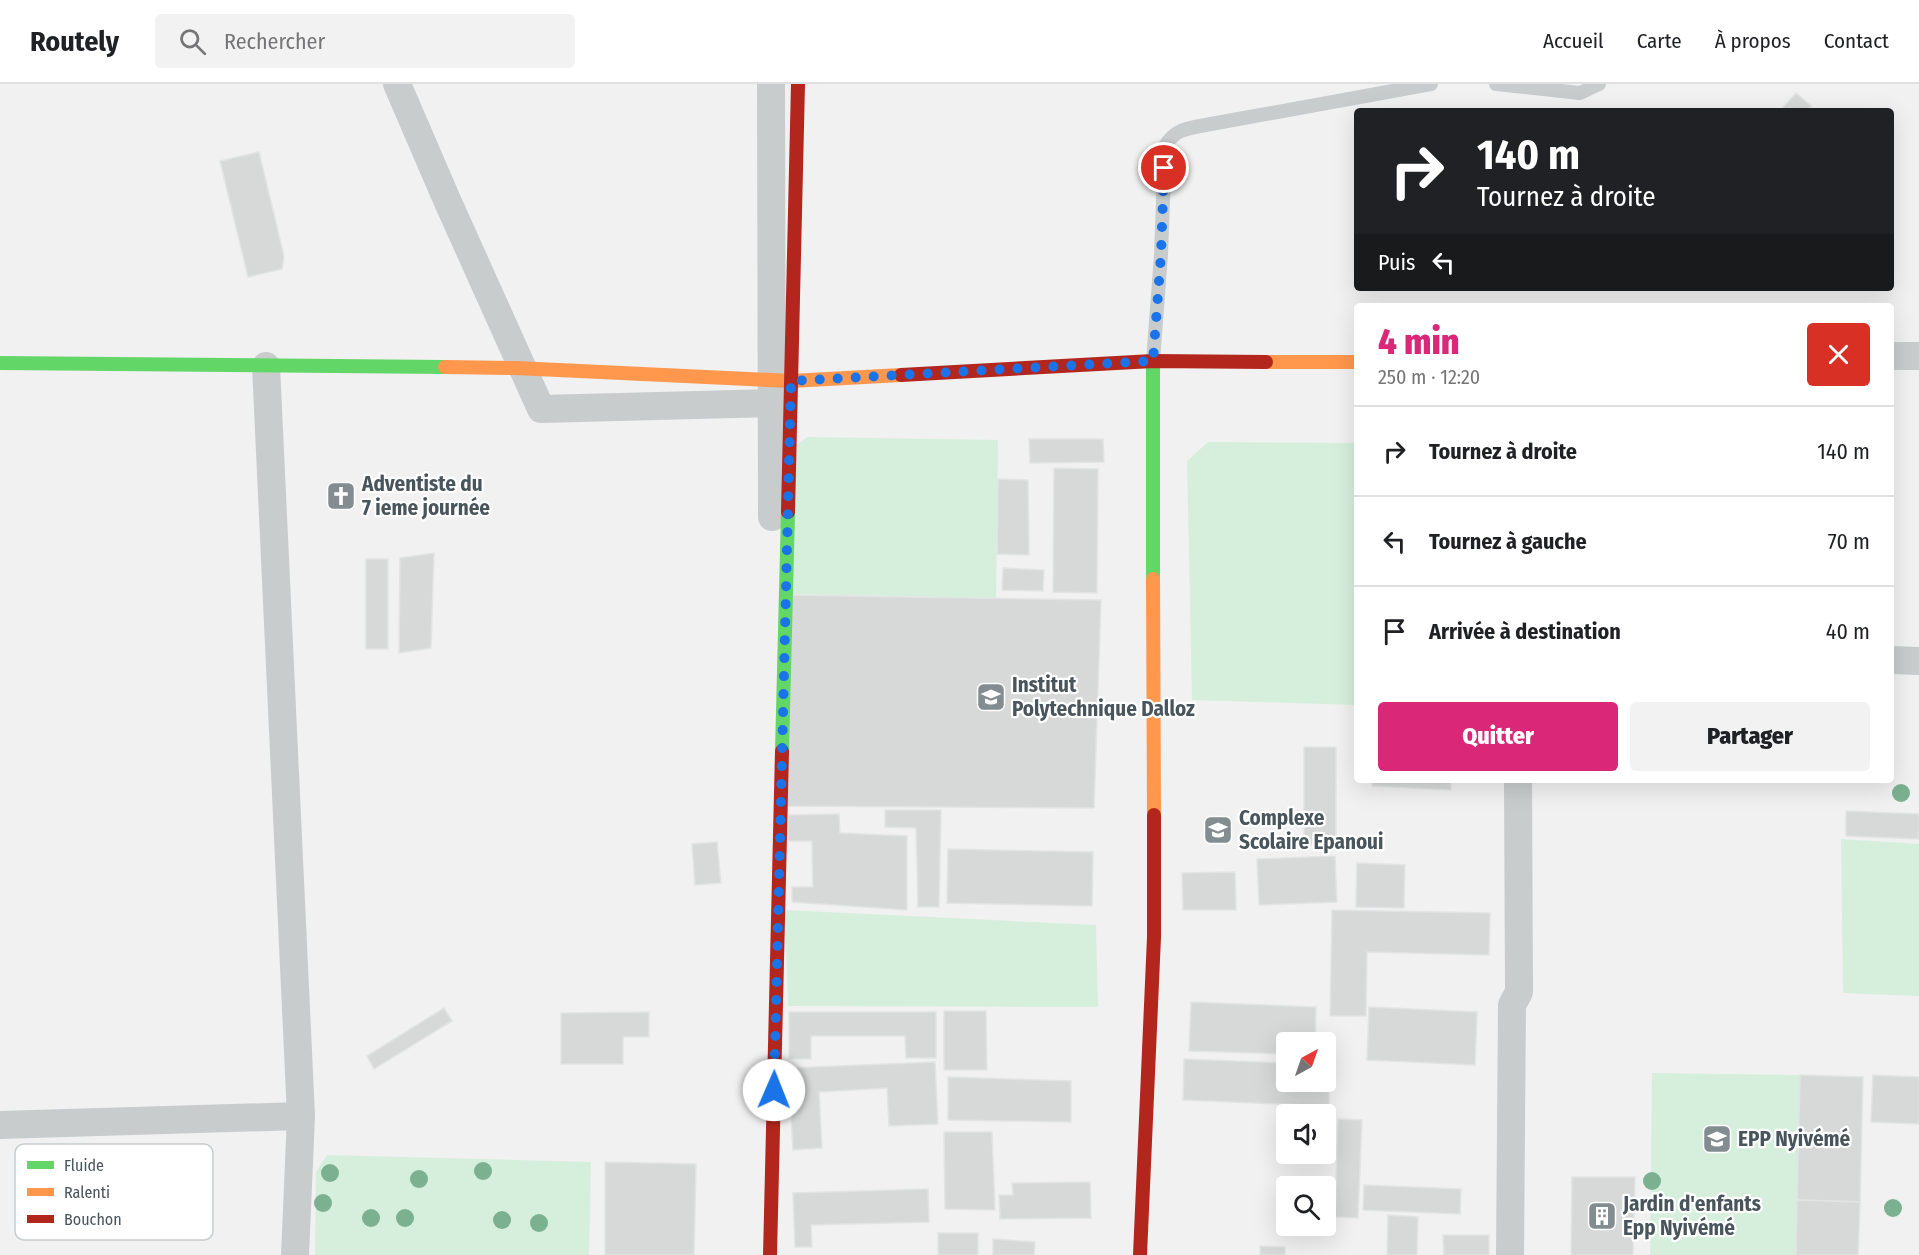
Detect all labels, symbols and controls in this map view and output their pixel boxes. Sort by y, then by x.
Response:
search box [155,14,575,68]
text: Routely [30,25,119,58]
icon: search [176,25,209,58]
text: Rechercher [224,28,325,55]
text: Accueil [1543,28,1604,54]
text: Carte [1637,28,1682,54]
text: À propos [1715,28,1791,54]
text: Contact [1824,28,1889,54]
text: 140 m [1477,130,1580,180]
icon: right [1378,132,1456,210]
pin [1138,142,1189,193]
icon: arrive [1147,151,1180,184]
text: Tournez à droite [1477,181,1656,213]
icon: left [1427,246,1460,279]
text: Puis [1378,249,1415,276]
text: 4 min [1378,320,1460,364]
button: close [1807,323,1870,386]
text: 250 m · 12:20 [1378,365,1480,389]
icon: right [1378,435,1411,468]
text: Tournez à droite [1429,438,1577,465]
text: 140 m [1817,438,1870,465]
place label: Adventiste du 7 ieme journée [361,471,490,521]
church icon: Adventiste du 7 ieme journée [325,480,357,512]
icon: left [1378,525,1411,558]
text: Tournez à gauche [1429,528,1587,555]
text: 70 m [1828,528,1870,555]
icon: arrive [1378,615,1411,648]
text: Arrivée à destination [1429,618,1621,645]
text: 40 m [1826,618,1870,645]
place label: Institut Polytechnique Dalloz [1012,672,1195,722]
school or university icon: Institut Polytechnique Dalloz [975,681,1007,713]
button: Quitter [1378,702,1618,771]
button: Partager [1630,702,1870,771]
place label: Complexe Scolaire Epanoui [1239,805,1383,855]
school or university icon: Complexe Scolaire Epanoui [1202,814,1234,846]
north arrow [1276,1032,1336,1092]
map controls [1276,1032,1336,1236]
position arrow [742,1058,806,1122]
button: sound [1276,1104,1336,1164]
school or university icon: EPP Nyivémé [1701,1123,1733,1155]
place label: EPP Nyivémé [1738,1126,1851,1152]
legend [15,1144,213,1240]
text: Fluide [64,1156,104,1175]
button: search [1276,1176,1336,1236]
text: Ralenti [64,1183,110,1202]
place label: Jardin d'enfants Epp Nyivémé [1622,1191,1761,1241]
building icon: Jardin d'enfants Epp Nyivémé [1586,1200,1618,1232]
text: Bouchon [64,1210,122,1229]

